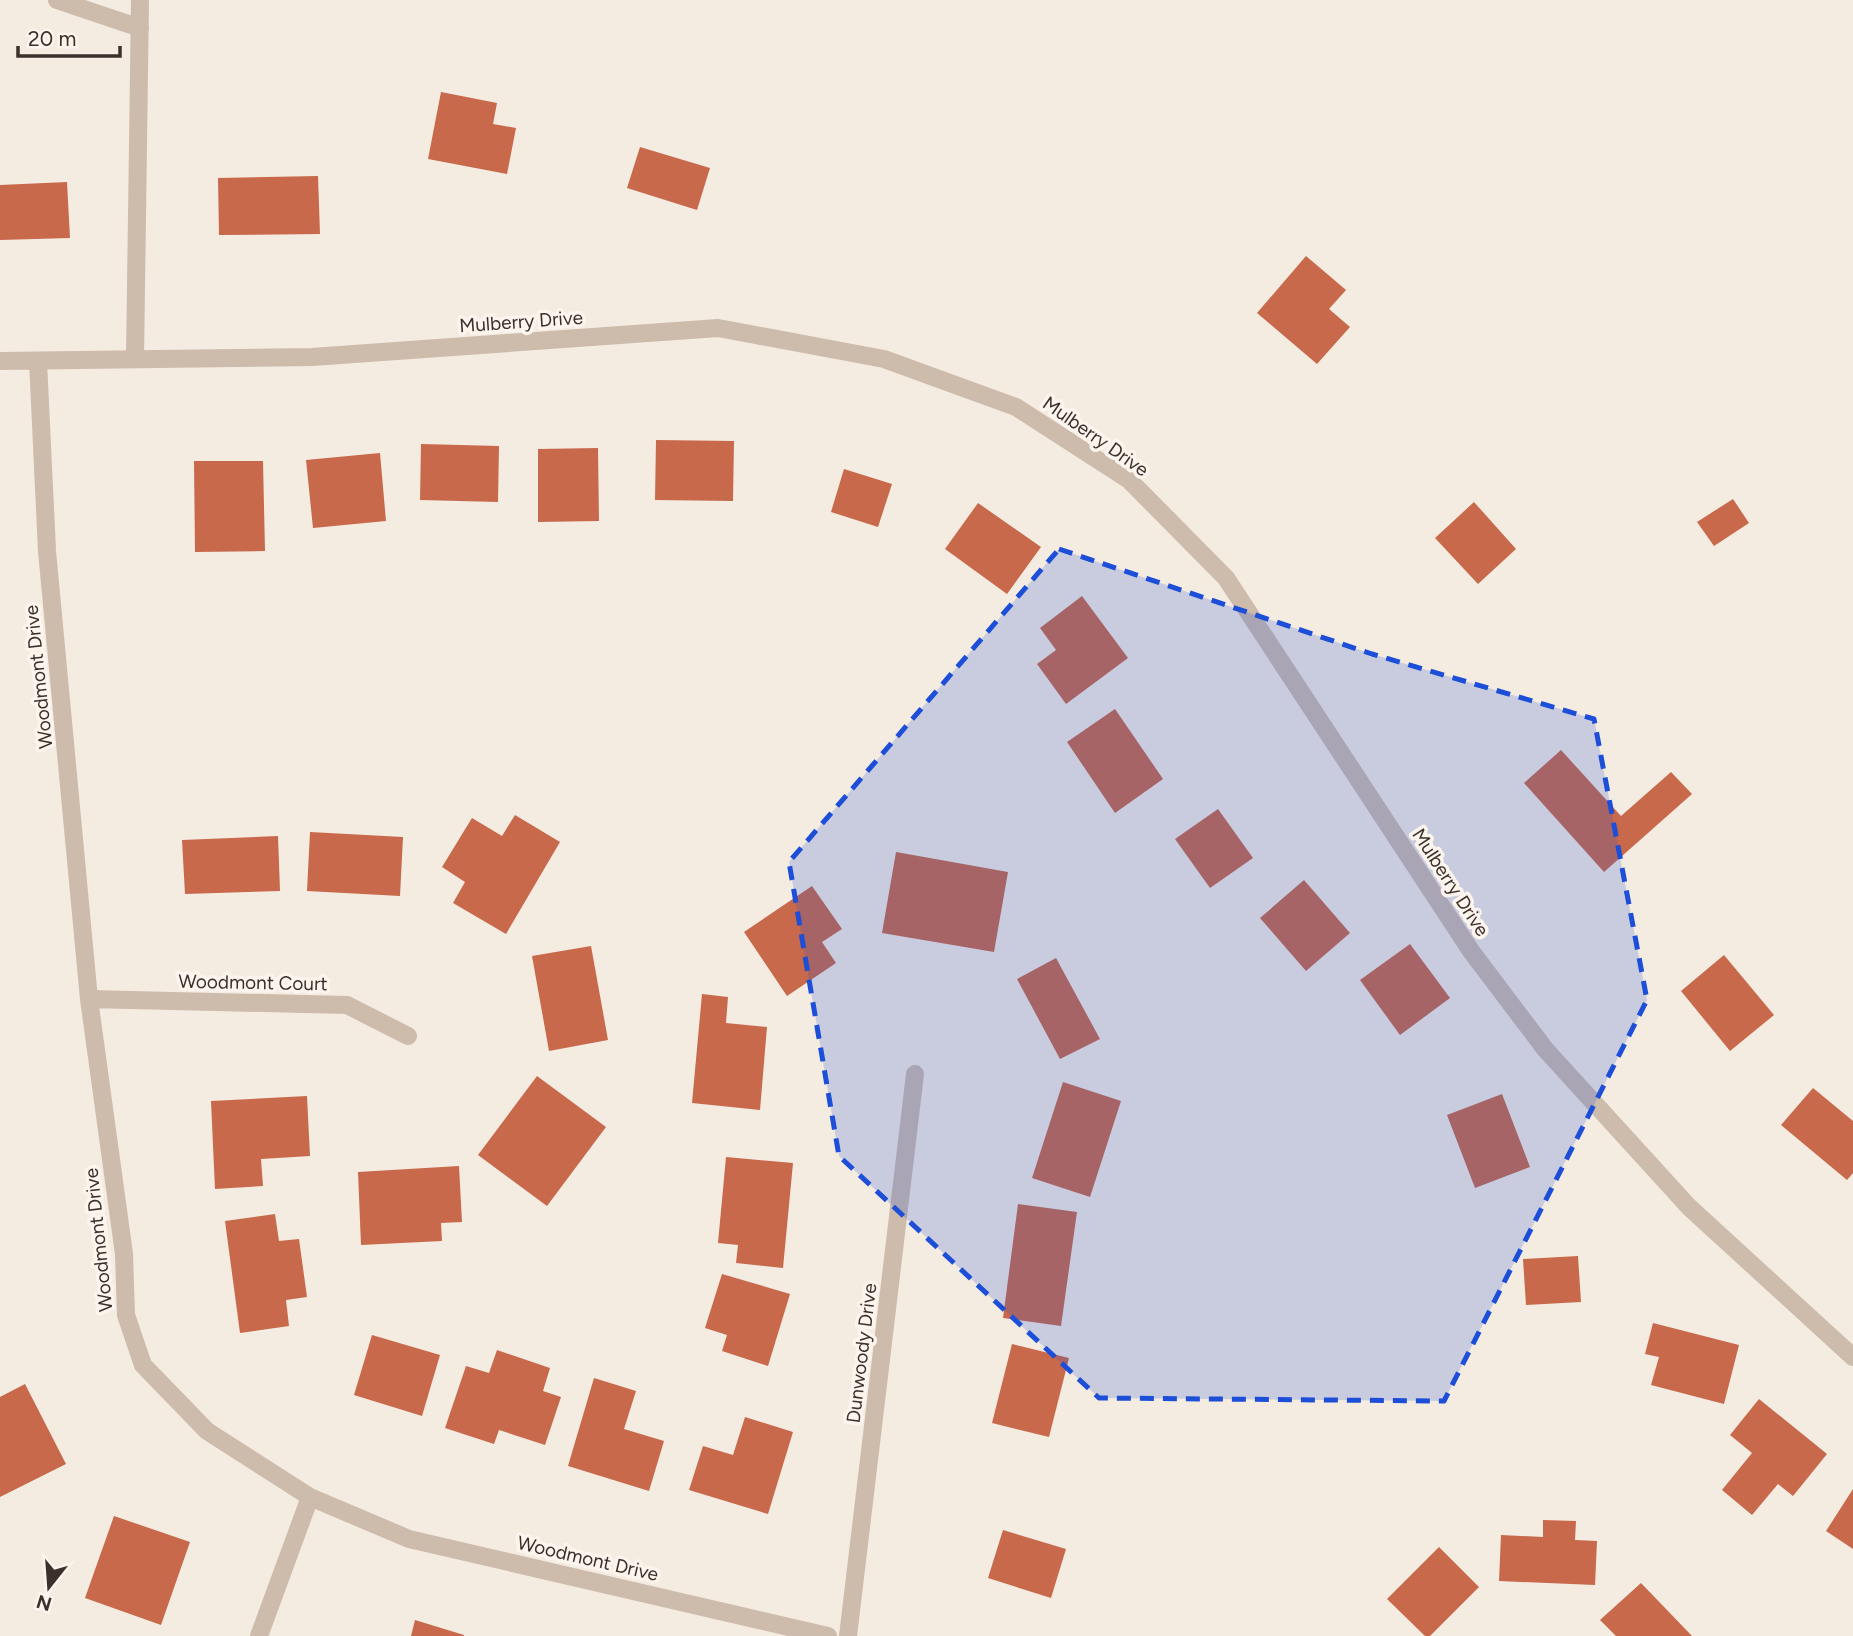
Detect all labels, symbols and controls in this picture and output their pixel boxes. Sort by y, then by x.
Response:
scale bar [18,14,119,58]
text: 20 m [28,26,76,51]
street label: Mulberry Drive [458,306,584,337]
street label: Mulberry Drive [1038,391,1153,481]
street label: Woodmont Drive [20,604,57,750]
street label: Mulberry Drive [1407,824,1494,940]
street label: Woodmont Court [178,970,328,995]
street label: Woodmont Drive [80,1167,117,1313]
street label: Dunwoody Drive [842,1282,881,1424]
street label: Woodmont Drive [515,1531,661,1586]
north arrow [14,1552,84,1622]
text: N [34,1590,55,1616]

